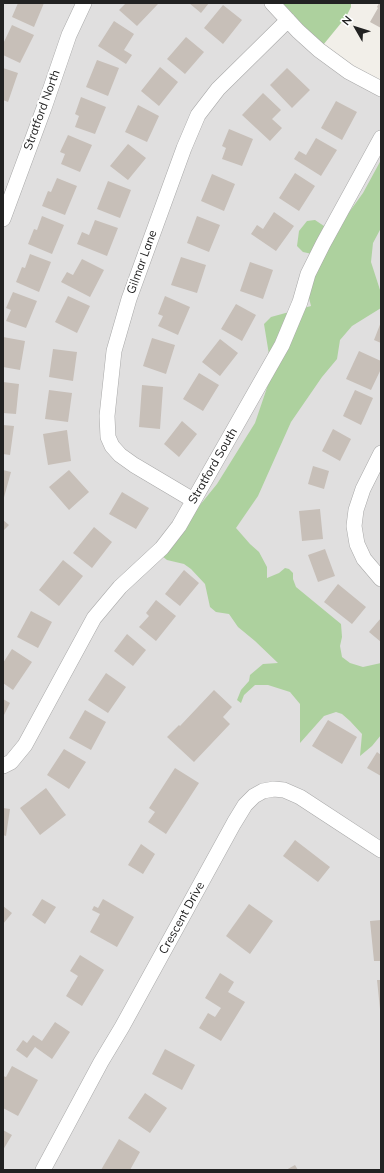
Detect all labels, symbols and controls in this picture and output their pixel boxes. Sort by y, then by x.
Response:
north arrow [336,8,376,48]
text: N [339,13,355,28]
street label: Stratford North [21,68,63,152]
street label: Gilmar Lane [124,228,160,296]
street label: Stratford South [185,426,241,506]
street label: Crescent Drive [156,879,208,957]

